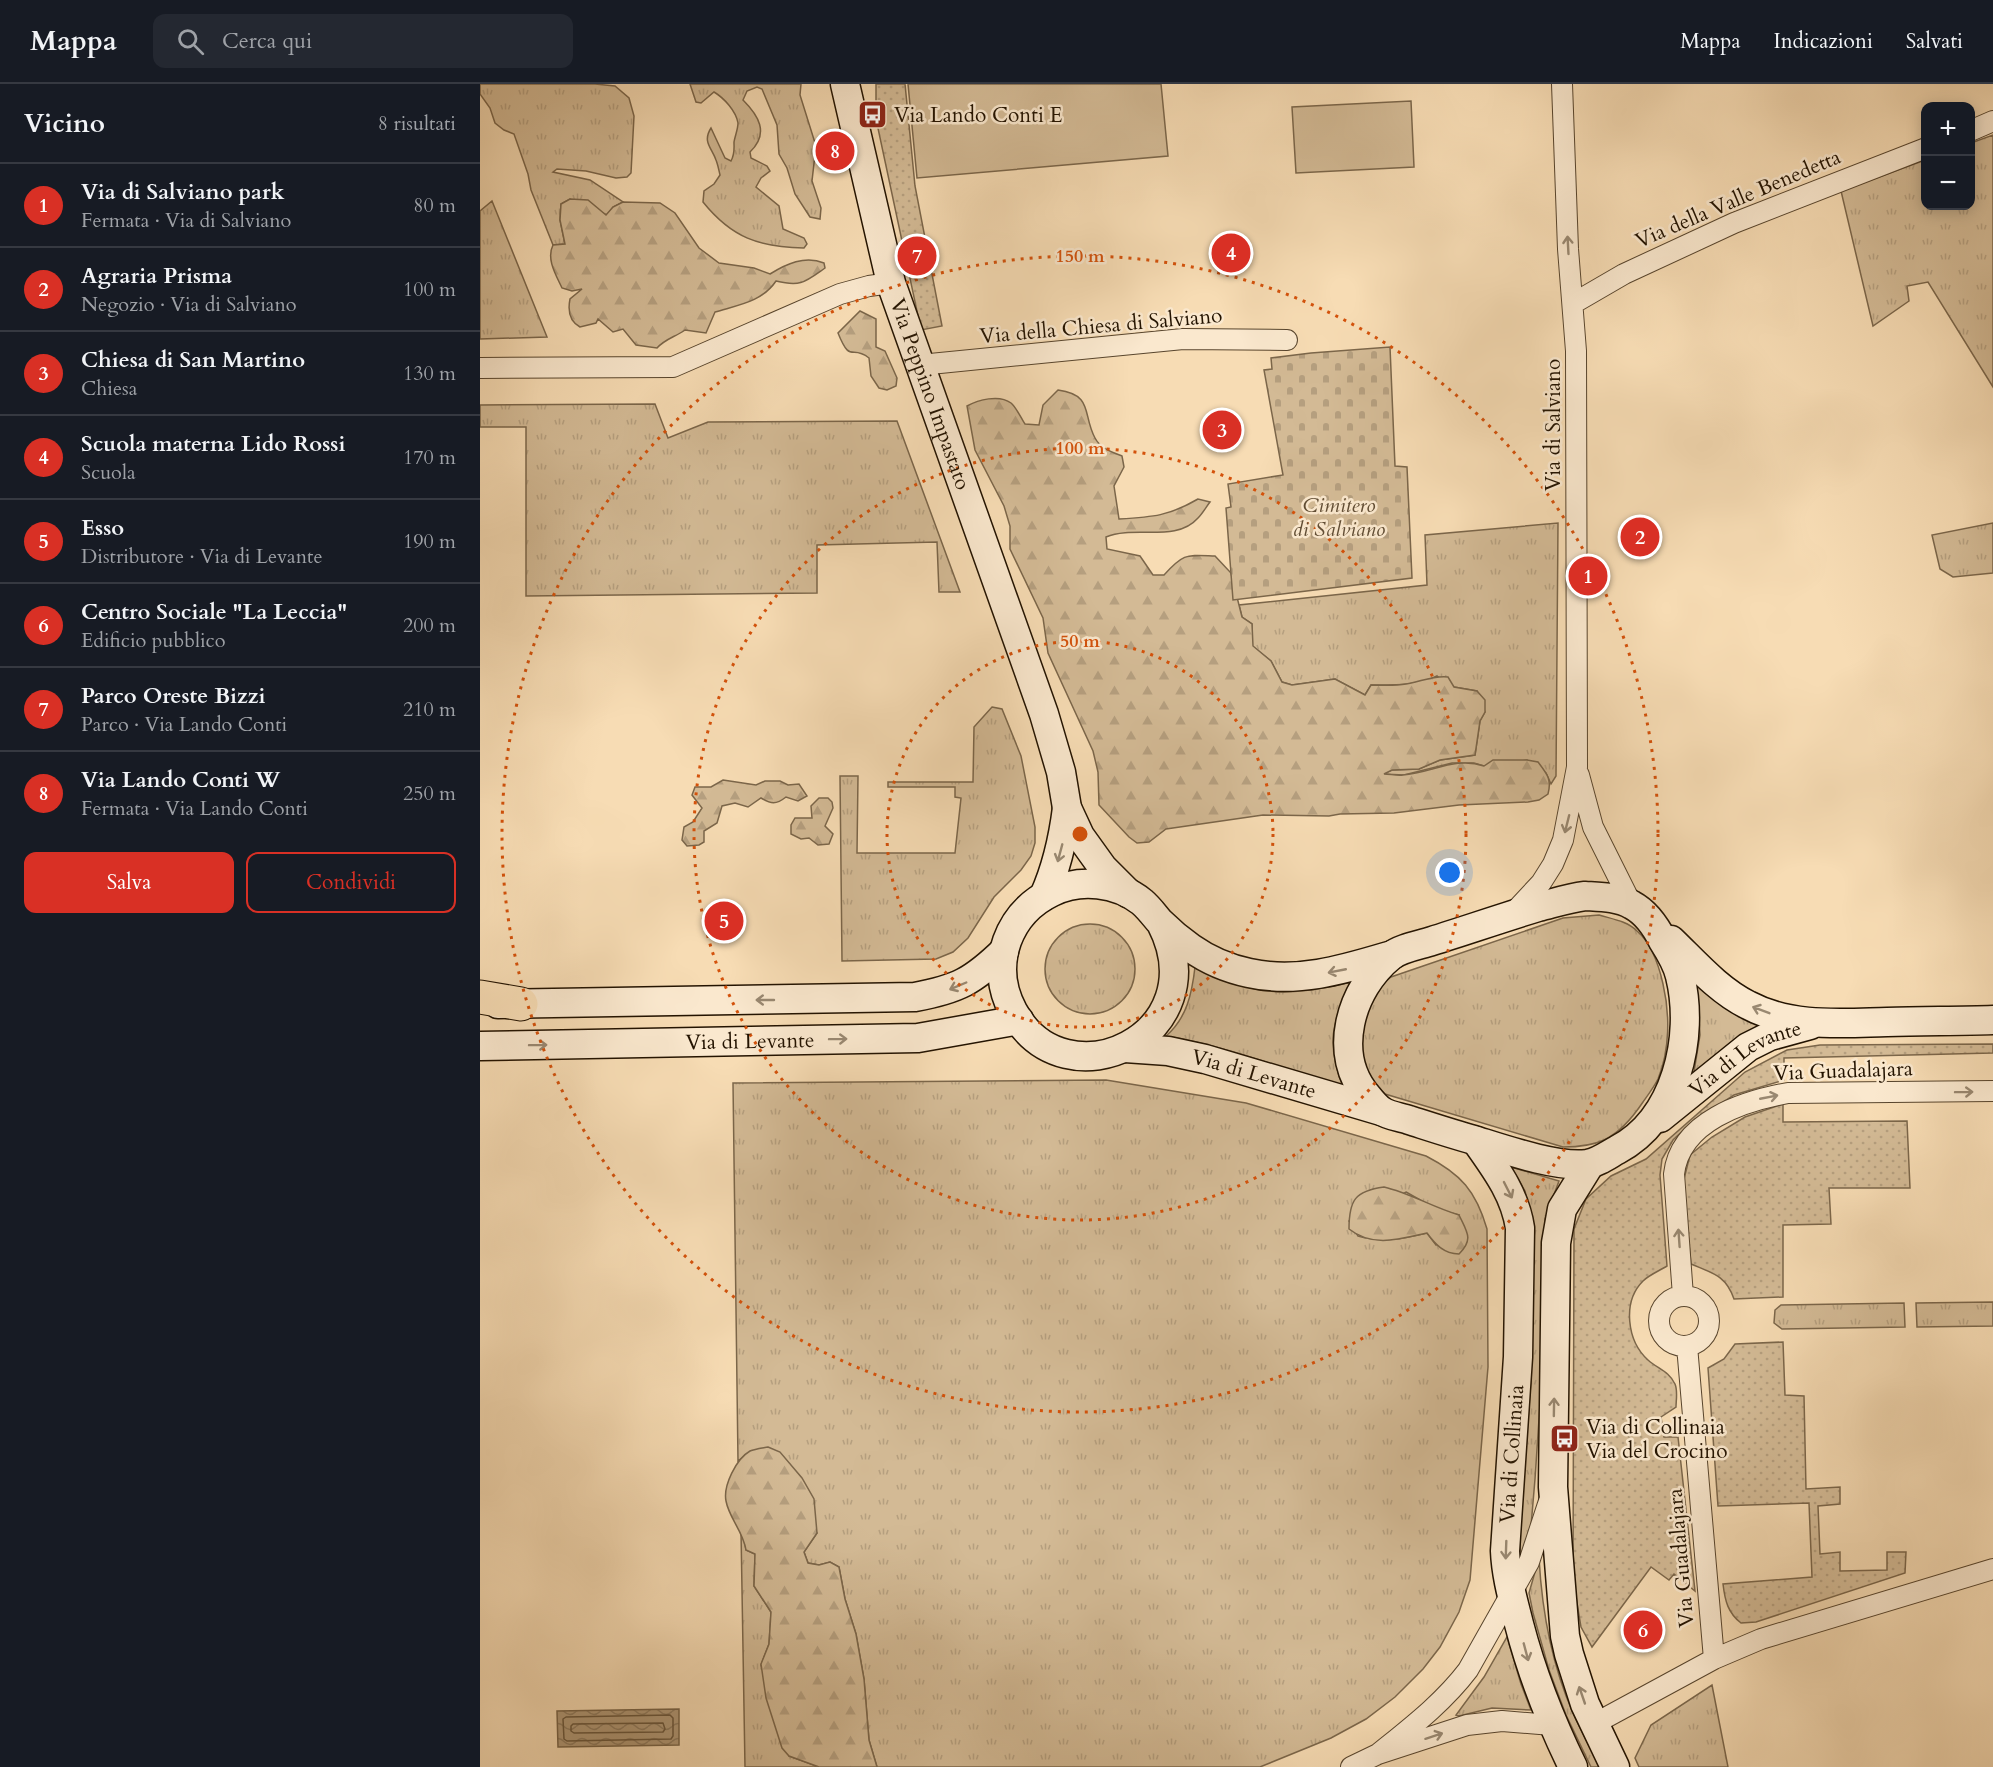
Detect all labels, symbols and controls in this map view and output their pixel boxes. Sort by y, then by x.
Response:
search box [153,14,573,68]
text: Mappa [30,22,117,60]
icon: search [174,25,207,58]
text: Cerca qui [222,26,312,56]
text: Mappa [1680,27,1740,56]
text: Indicazioni [1773,27,1873,56]
text: Salvati [1906,27,1963,56]
bus stop icon: Via Lando Conti E [857,99,889,131]
place label: Via Lando Conti E [894,101,1062,130]
map controls [1921,102,1975,210]
button: + [1921,102,1975,156]
text: Vicino [24,106,105,141]
text: 8 risultati [378,110,456,137]
pin: 8 [816,128,854,174]
street label: Via della Valle Benedetta [1631,143,1845,255]
button: − [1921,156,1975,210]
text: Via di Salviano park [81,177,285,207]
text: 1 [38,192,49,219]
text: 80 m [413,192,456,219]
text: Fermata · Via di Salviano [81,207,291,234]
pin: 4 [1212,230,1251,276]
pin: 7 [898,234,936,279]
one-way arrow [1563,235,1574,255]
text: 150 m [1055,244,1105,269]
text: Agraria Prisma [81,261,232,291]
text: 2 [38,276,49,303]
text: 100 m [403,276,456,303]
text: Negozio · Via di Salviano [81,291,297,318]
street label: Via Peppino Impastato [883,294,978,494]
street label: Via della Chiesa di Salviano [978,301,1224,351]
text: Chiesa di San Martino [81,345,305,375]
street label: Via di Salviano [1539,359,1568,491]
text: 3 [38,360,49,387]
text: 130 m [403,360,456,387]
text: Chiesa [81,375,137,402]
pin: 3 [1202,408,1242,452]
text: Scuola materna Lido Rossi [81,429,345,459]
text: 100 m [1055,436,1105,461]
text: 4 [38,444,49,471]
text: 170 m [403,444,456,471]
text: Scuola [81,459,136,486]
park label: Cimitero di Salviano [1293,491,1386,544]
text: Esso [81,513,124,543]
pin: 2 [1620,514,1660,560]
text: 5 [38,528,49,555]
text: 190 m [403,528,456,555]
text: Distributore · Via di Levante [81,543,323,570]
pin: 1 [1568,554,1608,598]
text: Centro Sociale "La Leccia" [81,597,347,627]
text: 6 [38,612,49,639]
text: 200 m [403,612,456,639]
text: Edificio pubblico [81,627,226,654]
text: 50 m [1060,629,1100,654]
text: Parco Oreste Bizzi [81,681,266,711]
text: 7 [38,696,49,723]
text: 210 m [403,696,456,723]
text: Parco · Via Lando Conti [81,711,287,738]
text: Via Lando Conti W [81,765,280,795]
text: 8 [38,780,49,807]
text: 250 m [403,780,456,807]
text: Fermata · Via Lando Conti [81,795,308,822]
one-way arrow [1561,814,1572,834]
centre of rings [1070,824,1090,844]
one-way arrow [1053,843,1065,862]
button: Salva [24,852,234,913]
button: Condividi [246,852,456,913]
your location [1435,858,1464,887]
pin: 5 [704,898,744,944]
one-way arrow [1327,966,1347,977]
one-way arrow [949,981,967,992]
one-way arrow [755,994,775,1006]
one-way arrow [1752,1004,1770,1015]
street label: Via di Levante [1682,1014,1804,1104]
street label: Via di Levante [685,1025,815,1057]
one-way arrow [828,1033,848,1045]
one-way arrow [528,1039,548,1050]
street label: Via di Levante [1189,1042,1320,1106]
street label: Via Guadalajara [1773,1054,1913,1088]
one-way arrow [1953,1086,1973,1097]
one-way arrow [1759,1091,1778,1102]
one-way arrow [1502,1180,1514,1198]
one-way arrow [1673,1228,1684,1248]
street label: Via di Collinaia [1493,1384,1531,1524]
one-way arrow [1549,1398,1560,1418]
place label: Via di Collinaia Via del Crocino [1586,1413,1728,1466]
bus stop icon: Via di Collinaia Via del Crocino [1549,1423,1581,1455]
street label: Via Guadalajara [1660,1487,1702,1629]
one-way arrow [1500,1540,1512,1560]
pin: 6 [1624,1608,1662,1652]
one-way arrow [1521,1642,1533,1661]
one-way arrow [1576,1686,1587,1705]
one-way arrow [1424,1730,1443,1741]

